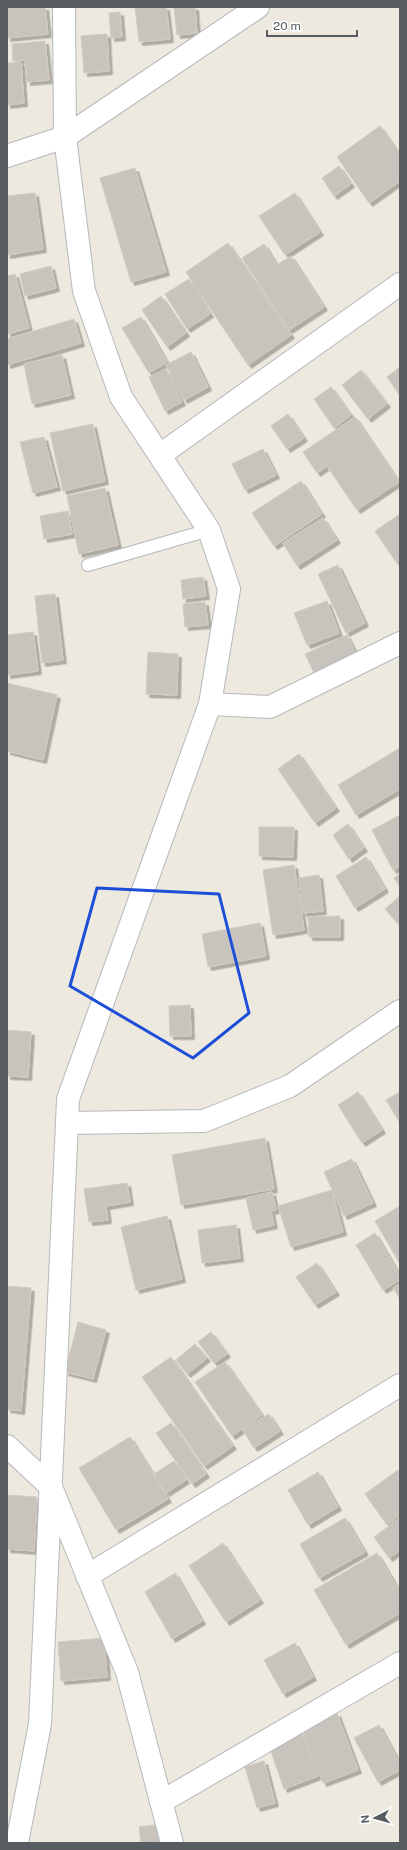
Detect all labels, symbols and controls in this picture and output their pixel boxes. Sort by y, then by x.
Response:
scale bar [267,12,357,38]
text: 20 m [273,19,301,33]
north arrow [355,1798,395,1838]
text: N [359,1814,371,1824]

